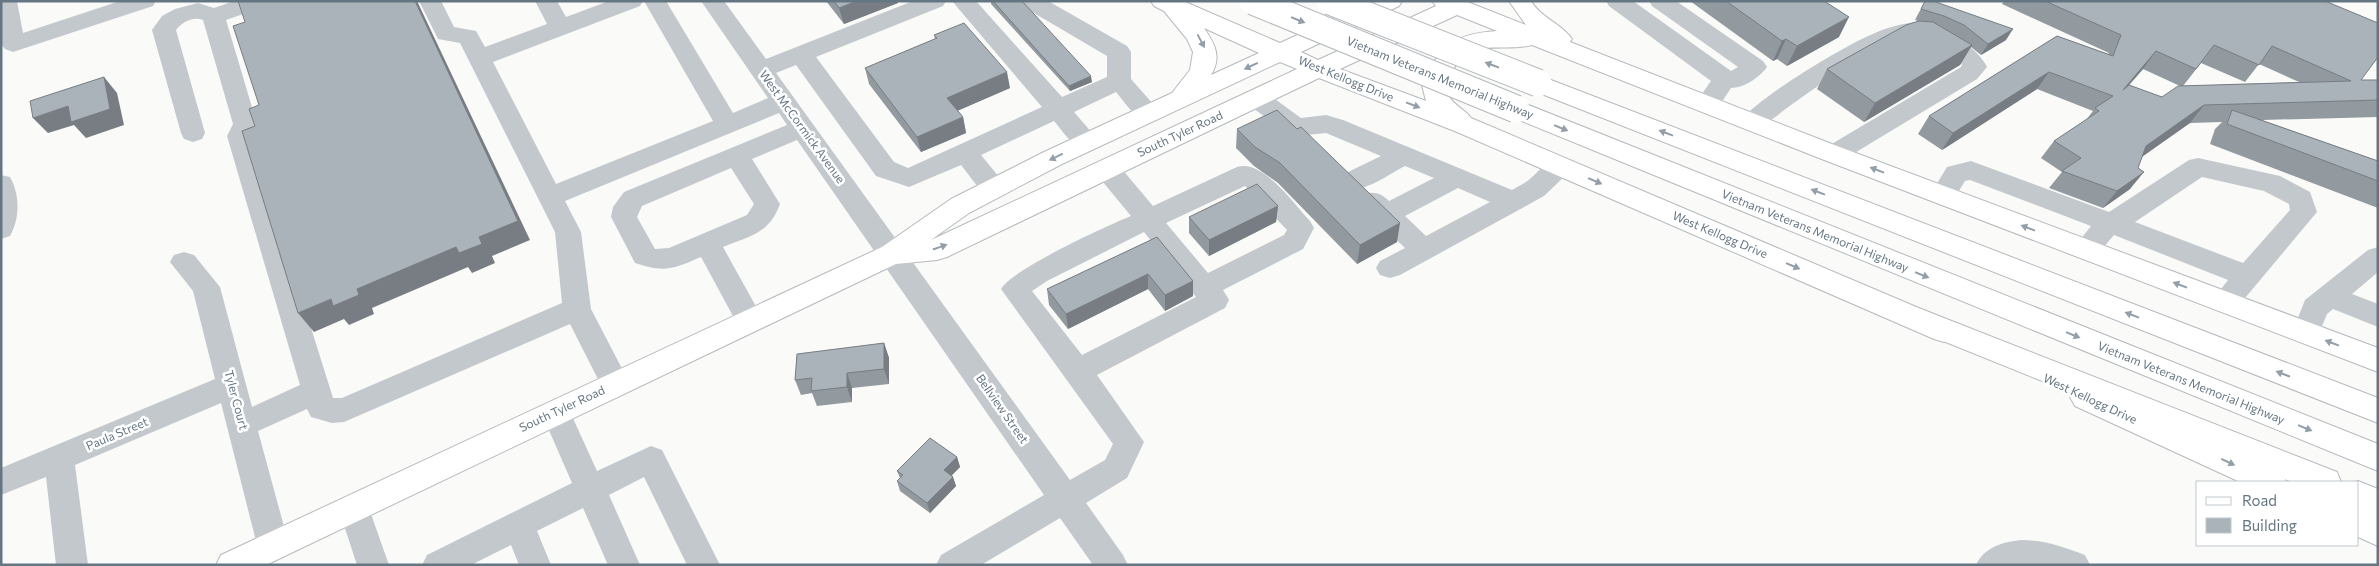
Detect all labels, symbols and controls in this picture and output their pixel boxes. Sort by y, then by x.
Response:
one-way arrow [1291,16,1306,24]
one-way arrow [1197,33,1205,48]
street label: Vietnam Veterans Memorial Highway [1345,33,1536,121]
street label: West Kellogg Drive [1297,52,1396,104]
one-way arrow [1484,61,1499,69]
one-way arrow [1244,62,1258,70]
street label: West McCormick Avenue [757,67,849,186]
one-way arrow [1406,102,1420,110]
street label: South Tyler Road [1135,107,1225,159]
one-way arrow [1554,124,1568,132]
one-way arrow [1658,129,1673,137]
one-way arrow [1049,153,1063,161]
one-way arrow [1869,166,1884,173]
one-way arrow [1588,178,1602,186]
street label: Vietnam Veterans Memorial Highway [1720,186,1911,274]
one-way arrow [1811,188,1825,196]
street label: West Kellogg Drive [1671,208,1770,260]
one-way arrow [2021,224,2036,231]
one-way arrow [933,243,948,251]
one-way arrow [1786,262,1801,270]
one-way arrow [1915,271,1930,279]
one-way arrow [2172,281,2187,289]
one-way arrow [2124,311,2139,319]
one-way arrow [2066,332,2080,340]
street label: Vietnam Veterans Memorial Highway [2096,338,2287,426]
one-way arrow [2324,339,2339,347]
street label: Tyler Court [222,368,252,431]
street label: West Kellogg Drive [2041,370,2140,426]
one-way arrow [2276,370,2291,377]
street label: Bellview Street [974,371,1032,446]
street label: South Tyler Road [517,382,607,434]
street label: Paula Street [83,414,150,452]
one-way arrow [2298,425,2312,433]
one-way arrow [2221,459,2235,467]
legend [2196,481,2359,546]
text: Road [2242,491,2277,509]
text: Building [2242,516,2297,534]

